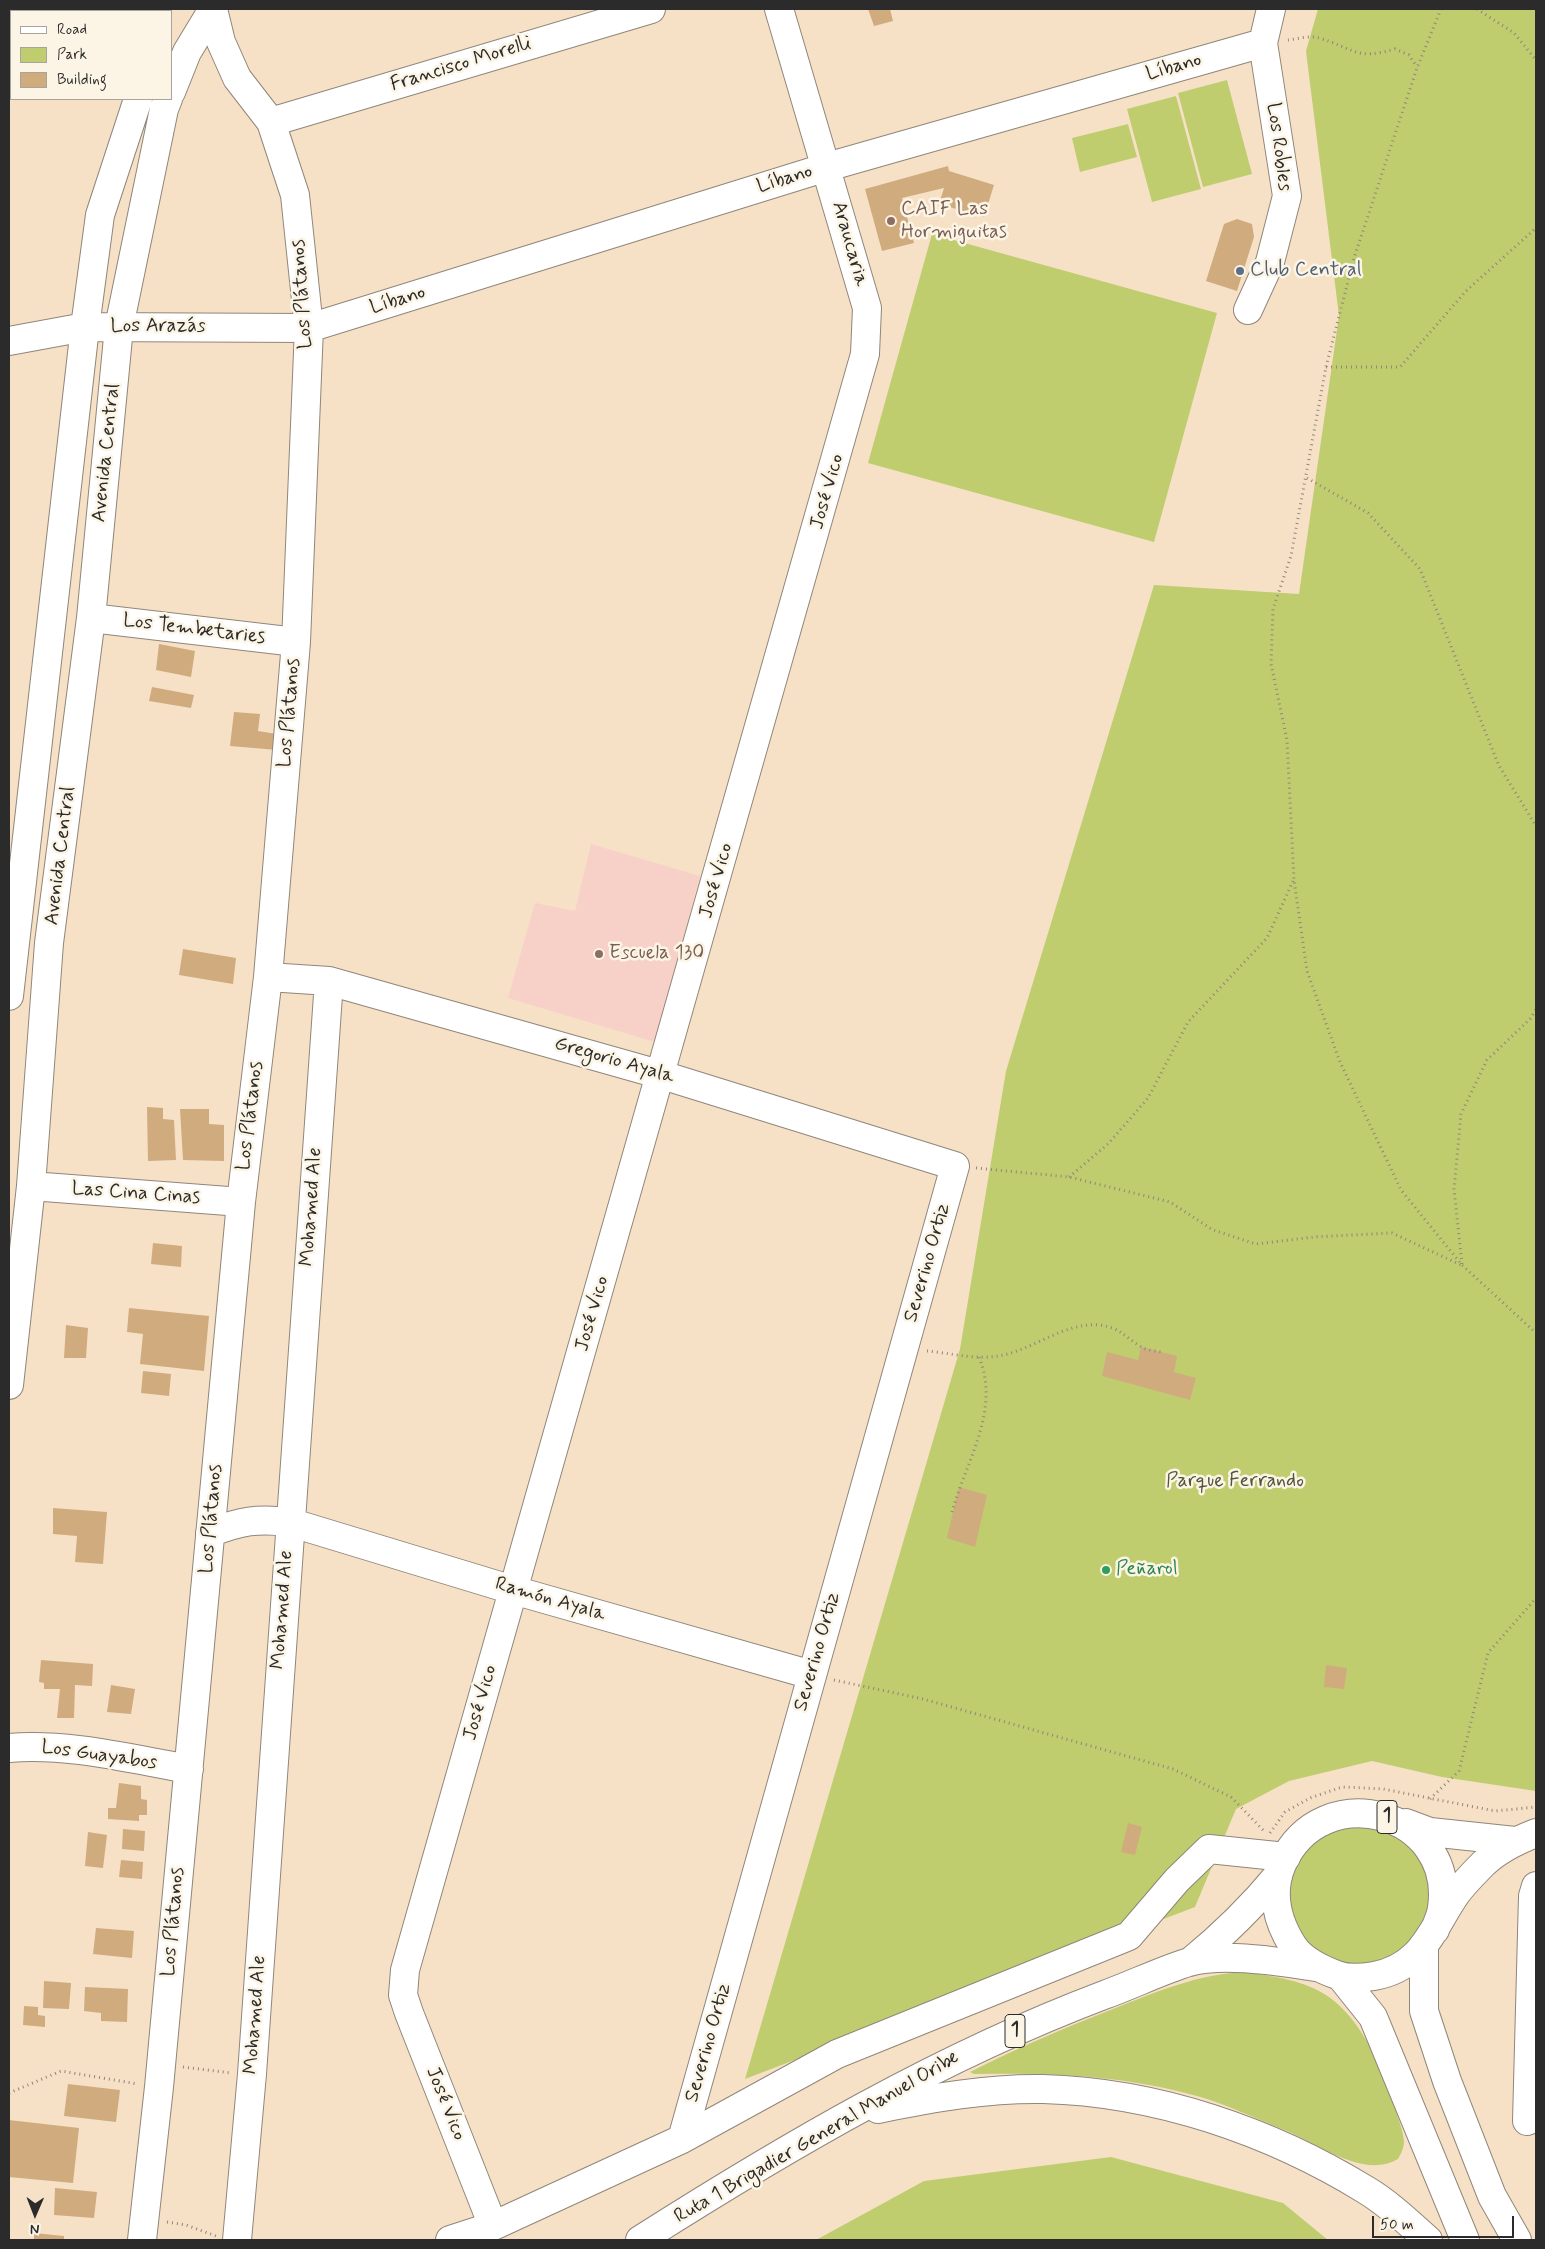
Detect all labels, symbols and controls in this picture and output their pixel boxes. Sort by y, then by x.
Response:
legend [10,10,172,100]
text: Road [57,20,87,40]
street label: Francisco Morelli [388,32,534,98]
text: Park [57,45,87,65]
street label: Líbano [1143,49,1205,87]
text: Building [57,70,107,90]
street label: Los Robles [1260,101,1296,193]
street label: Líbano [754,160,816,200]
place label: CAIF Las Hormiguitas [901,198,1007,245]
street label: Araucaria [825,199,873,289]
marker: CAIF Las Hormiguitas [885,215,897,227]
street label: Los Plátanos [287,238,319,350]
place label: Club Central [1250,259,1362,283]
marker: Club Central [1234,265,1246,277]
street label: Líbano [367,281,429,321]
street label: Los Arazás [111,315,205,339]
street label: Avenida Central [88,382,126,524]
street label: José Vico [806,452,850,532]
street label: Los Tembetaries [121,609,267,651]
street label: Los Plátanos [273,657,307,769]
street label: Avenida Central [41,785,81,927]
street label: José Vico [695,841,739,921]
place label: Escuela 130 [609,942,704,966]
marker: Escuela 130 [593,948,605,960]
street label: Gregorio Ayala [551,1032,677,1090]
street label: Los Plátanos [232,1060,270,1172]
street label: Mohamed Ale [296,1147,328,1267]
street label: Las Cina Cinas [71,1178,201,1210]
street label: Severino Ortiz [900,1201,956,1325]
street label: José Vico [571,1274,615,1354]
street label: Los Plátanos [195,1463,229,1575]
park label: Parque Ferrando [1166,1470,1304,1494]
street label: Mohamed Ale [267,1550,299,1670]
place label: Peñarol [1116,1558,1178,1582]
marker: Peñarol [1100,1564,1112,1576]
street label: Ramón Ayala [492,1573,608,1627]
street label: Severino Ortiz [790,1590,846,1714]
street label: José Vico [459,1663,503,1743]
street label: Los Guayabos [40,1736,158,1776]
road number: 1 [1377,1800,1397,1834]
street label: Los Plátanos [157,1866,191,1978]
street label: Mohamed Ale [240,1955,272,2075]
street label: Severino Ortiz [681,1981,737,2105]
road number: 1 [1005,2014,1025,2048]
street label: Ruta 1 Brigadier General Manuel Oribe [670,2046,964,2230]
street label: José Vico [419,2064,471,2144]
north arrow [10,2189,60,2239]
scale bar [1375,2206,1518,2238]
text: 50 m [1380,2215,1414,2235]
text: N [30,2220,40,2238]

